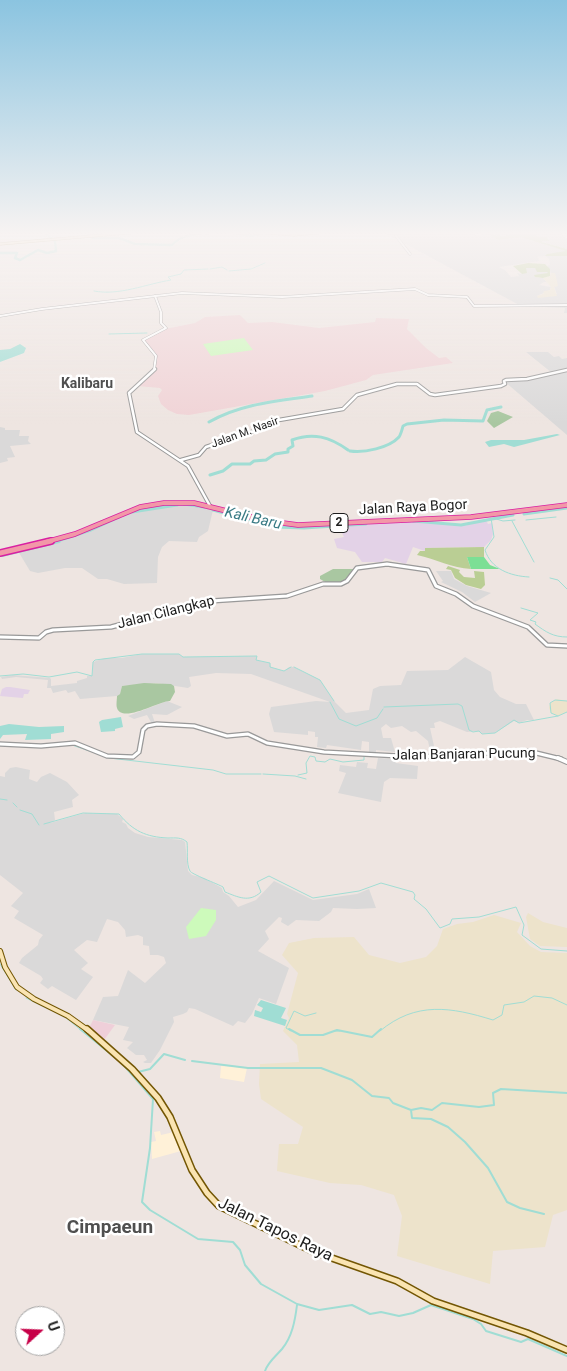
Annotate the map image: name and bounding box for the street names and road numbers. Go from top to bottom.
street label: Jalan M. Nasir [210,415,280,451]
street label: Jalan Raya Bogor [358,497,468,519]
road number: 2 [330,514,348,532]
street label: Jalan Cilangkap [116,593,216,633]
street label: Jalan Banjaran Pucung [392,745,536,765]
street label: Jalan Tapos Raya [215,1194,335,1266]

